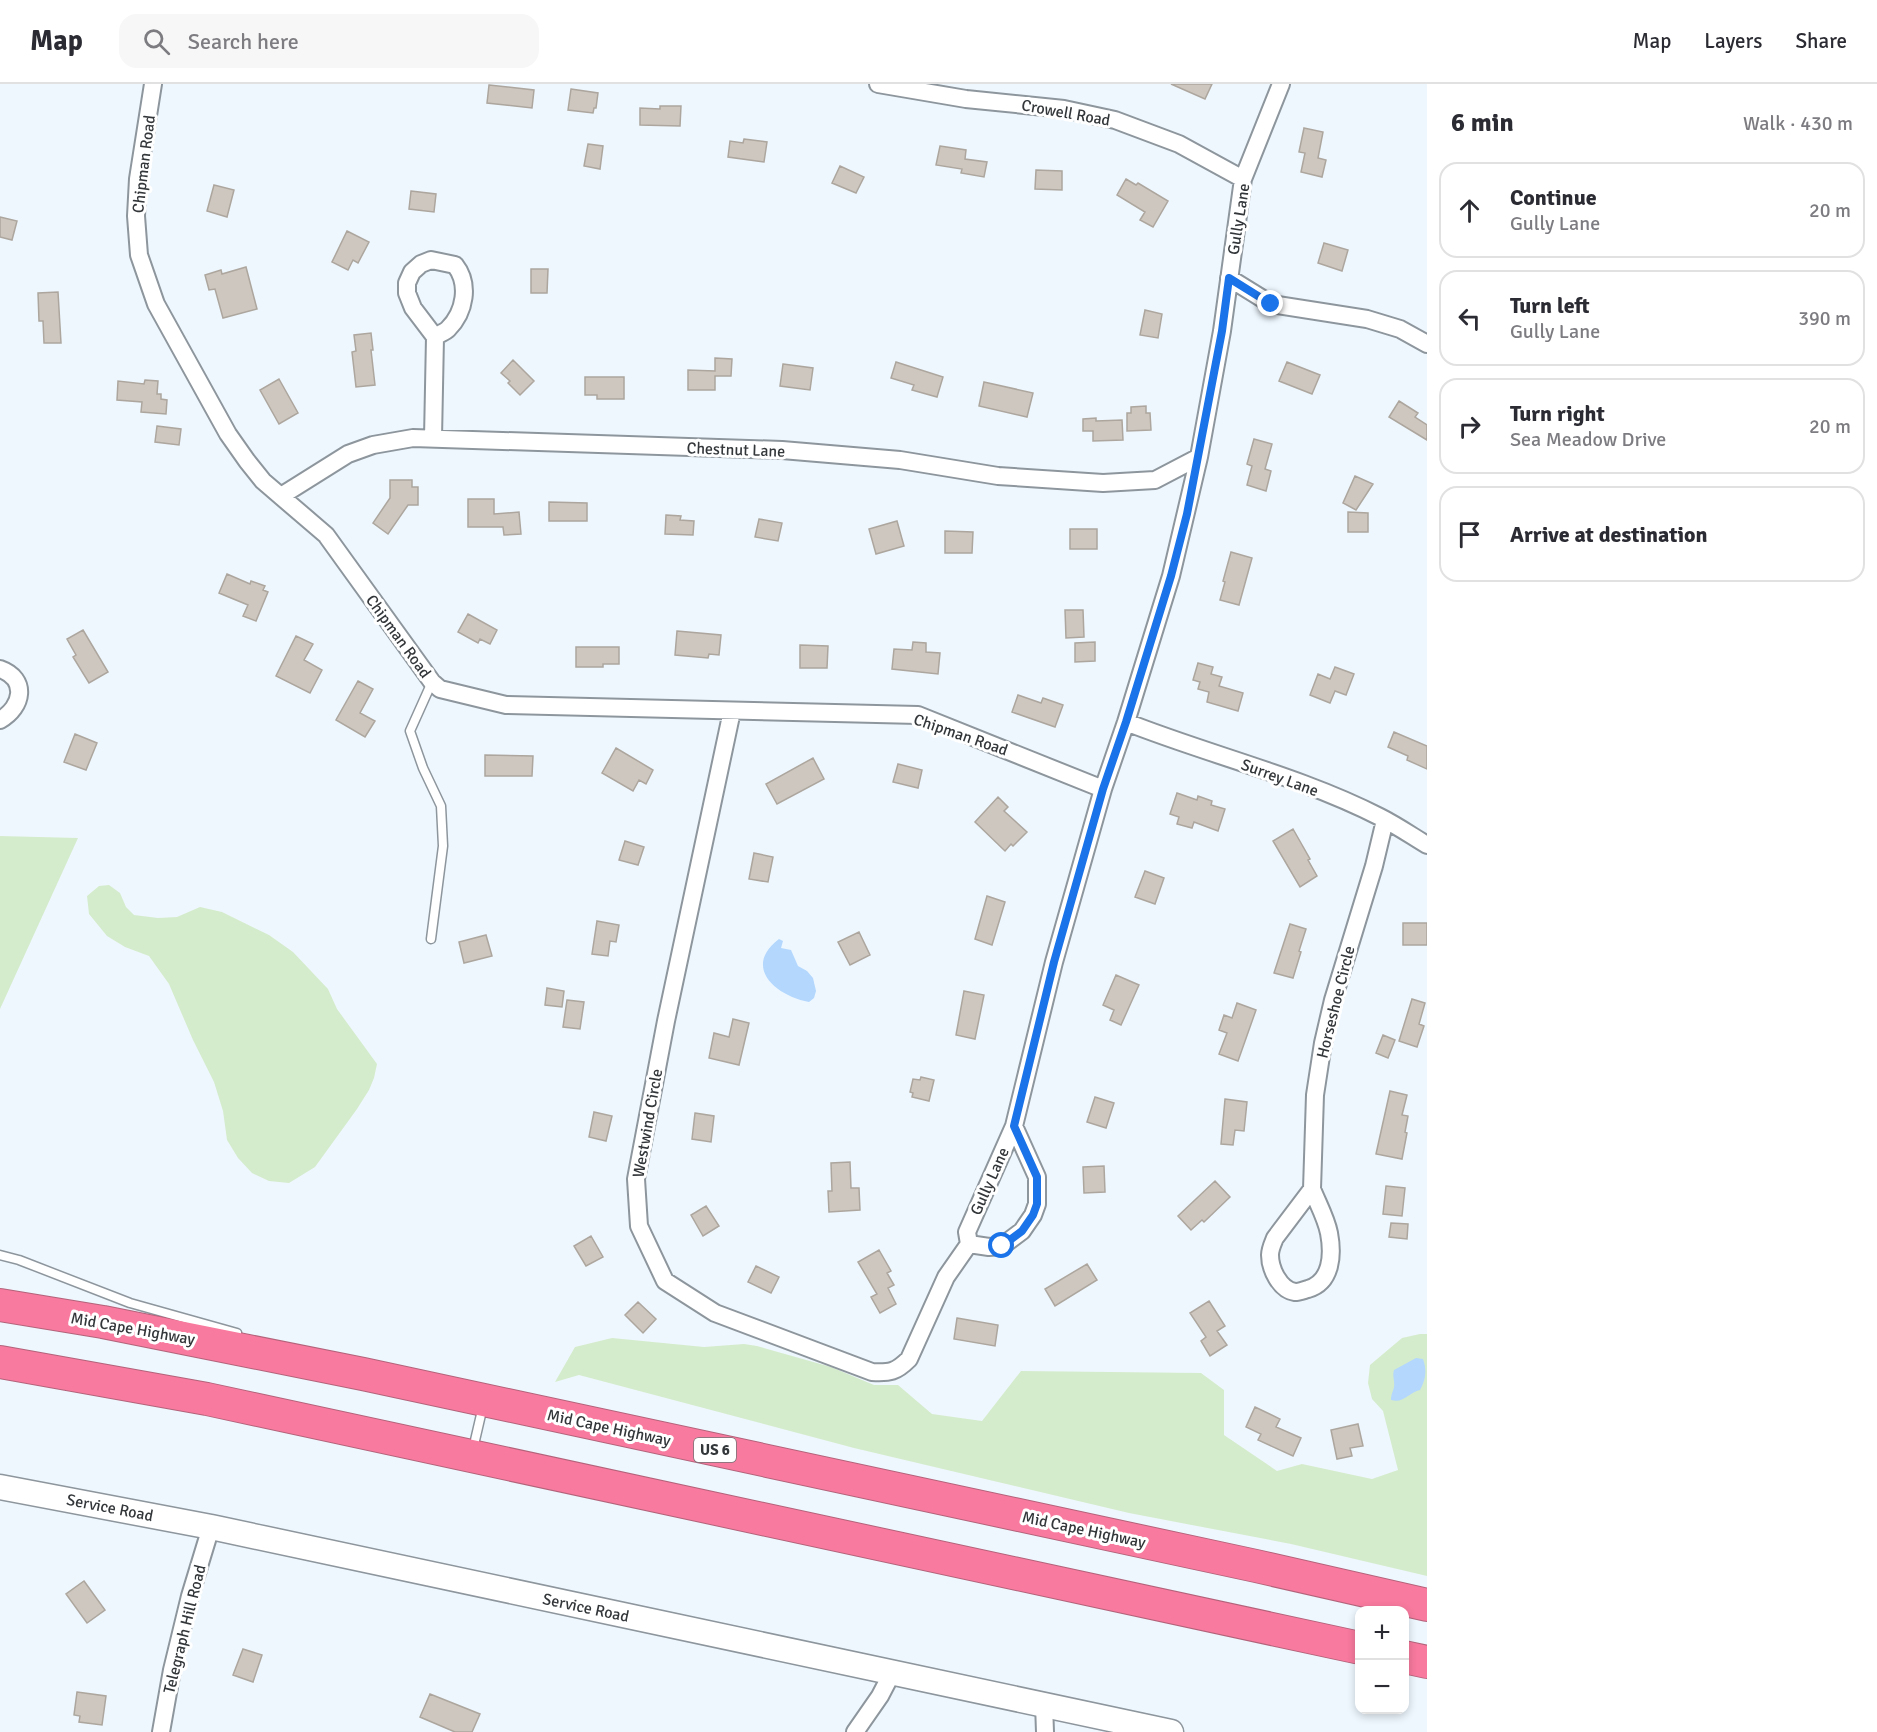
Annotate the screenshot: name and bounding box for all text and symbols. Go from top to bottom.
search box [119,14,539,68]
text: Map [30,24,83,58]
icon: search [140,25,173,58]
text: Search here [188,28,299,55]
text: Map [1633,28,1671,54]
text: Layers [1704,28,1762,54]
text: Share [1795,28,1847,54]
street label: Crowell Road [1020,95,1112,131]
text: 6 min [1451,107,1514,139]
text: Walk · 430 m [1743,111,1853,136]
street label: Chipman Road [128,114,160,214]
street label: Gully Lane [1223,182,1255,256]
text: Continue [1510,184,1597,211]
icon: ahead [1453,194,1486,227]
text: 20 m [1809,198,1851,223]
text: Gully Lane [1510,211,1600,236]
route end [1257,290,1283,316]
text: Turn left [1510,292,1590,319]
icon: left [1453,302,1486,335]
text: 390 m [1798,306,1851,331]
text: Gully Lane [1510,319,1600,344]
text: Turn right [1510,400,1605,427]
icon: right [1453,410,1486,443]
text: 20 m [1809,414,1851,439]
text: Sea Meadow Drive [1510,427,1666,452]
street label: Chestnut Lane [686,438,786,462]
icon: arrive [1453,518,1486,551]
text: Arrive at destination [1510,521,1707,548]
street label: Chipman Road [361,591,435,682]
street label: Chipman Road [911,709,1011,760]
street label: Surrey Lane [1238,755,1321,801]
street label: Horseshoe Circle [1312,944,1360,1061]
street label: Westwind Circle [629,1067,667,1179]
street label: Gully Lane [966,1144,1014,1218]
route start [988,1232,1014,1258]
street label: Mid Cape Highway [69,1308,197,1350]
street label: Mid Cape Highway [545,1405,673,1451]
road number: US 6 [694,1438,736,1462]
street label: Service Road [65,1490,155,1526]
street label: Mid Cape Highway [1020,1507,1148,1553]
street label: Telegraph Hill Road [159,1563,211,1696]
street label: Service Road [541,1589,631,1627]
map controls [1355,1606,1409,1714]
button: + [1355,1606,1409,1660]
button: − [1355,1660,1409,1714]

